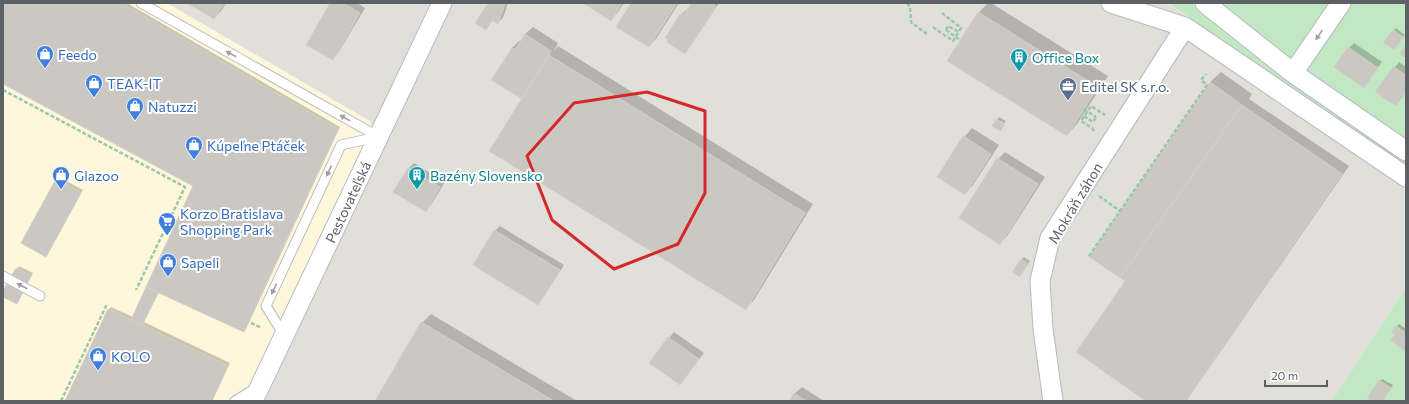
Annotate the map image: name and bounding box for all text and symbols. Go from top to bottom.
one-way arrow [1315,30,1323,41]
shop icon: Feedo [35,44,55,69]
place label: Feedo [58,46,97,63]
building icon: Office Box [1009,47,1029,72]
place label: Office Box [1032,49,1100,66]
one-way arrow [225,51,237,57]
shop icon: TEAK-IT [84,73,104,98]
place label: TEAK-IT [107,75,161,92]
office icon: Editel SK s.r.o. [1058,76,1078,101]
place label: Editel SK s.r.o. [1081,78,1169,95]
shop icon: Natuzzi [125,96,145,121]
place label: Natuzzi [148,98,197,115]
one-way arrow [339,115,350,121]
shop icon: Kúpeľne Ptáček [184,135,204,160]
place label: Kúpeľne Ptáček [207,137,306,154]
street label: Pestovateľská [322,158,374,246]
street label: Mokráň záhon [1044,159,1106,247]
shop icon: Glazoo [51,165,71,190]
one-way arrow [326,165,332,176]
building icon: Bazény Slovensko [407,165,427,190]
place label: Glazoo [74,167,119,184]
place label: Bazény Slovensko [430,167,543,184]
place label: Korzo Bratislava Shopping Park [180,205,283,238]
supermarket icon: Korzo Bratislava Shopping Park [157,211,177,236]
shop icon: Sapeli [158,252,178,277]
place label: Sapeli [181,254,219,271]
one-way arrow [16,283,27,289]
one-way arrow [271,283,277,294]
shop icon: KOLO [88,346,108,371]
place label: KOLO [111,348,151,365]
scale bar [1265,362,1327,388]
text: 20 m [1271,368,1298,382]

